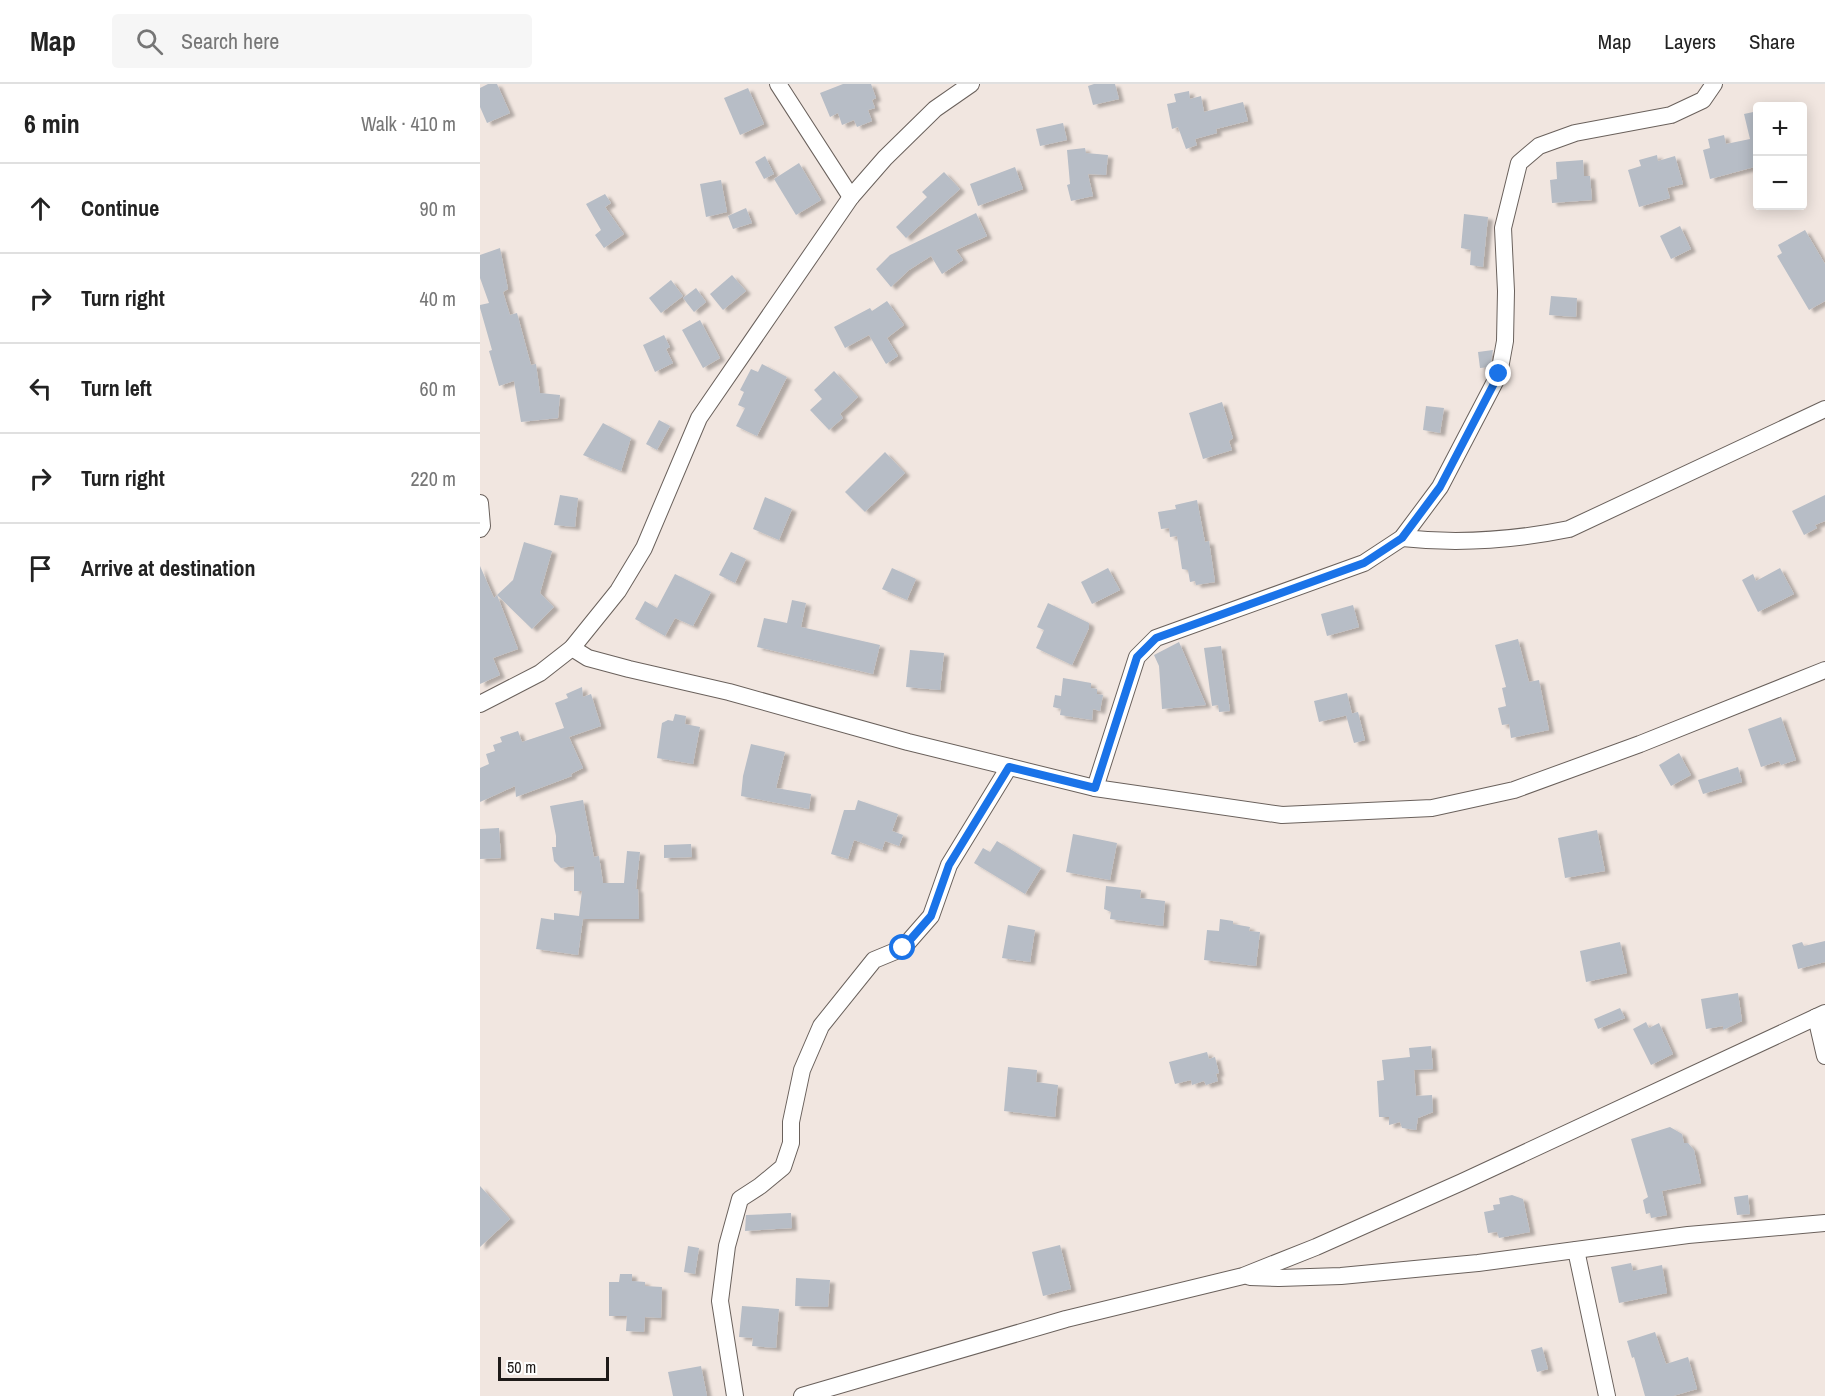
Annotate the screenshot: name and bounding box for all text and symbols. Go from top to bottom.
search box [112,14,532,68]
text: Map [30,22,76,60]
icon: search [133,25,166,58]
text: Search here [181,26,279,56]
text: Map [1598,27,1631,56]
text: Layers [1664,27,1716,56]
text: Share [1749,27,1795,56]
map controls [1753,102,1807,210]
button: + [1753,102,1807,156]
text: 6 min [24,106,80,141]
text: Walk · 410 m [361,110,456,137]
button: − [1753,156,1807,210]
icon: ahead [24,192,57,225]
text: Continue [81,193,159,223]
text: 90 m [420,195,456,222]
icon: right [24,282,57,315]
text: Turn right [81,283,165,313]
text: 40 m [420,285,456,312]
route end [1485,360,1511,386]
icon: left [24,372,57,405]
text: Turn left [81,373,152,403]
text: 60 m [420,375,456,402]
icon: right [24,462,57,495]
text: Turn right [81,463,165,493]
text: 220 m [410,465,456,492]
icon: arrive [24,552,57,585]
text: Arrive at destination [81,553,255,583]
route start [889,934,915,960]
scale bar [498,1354,609,1382]
text: 50 m [507,1356,536,1378]

